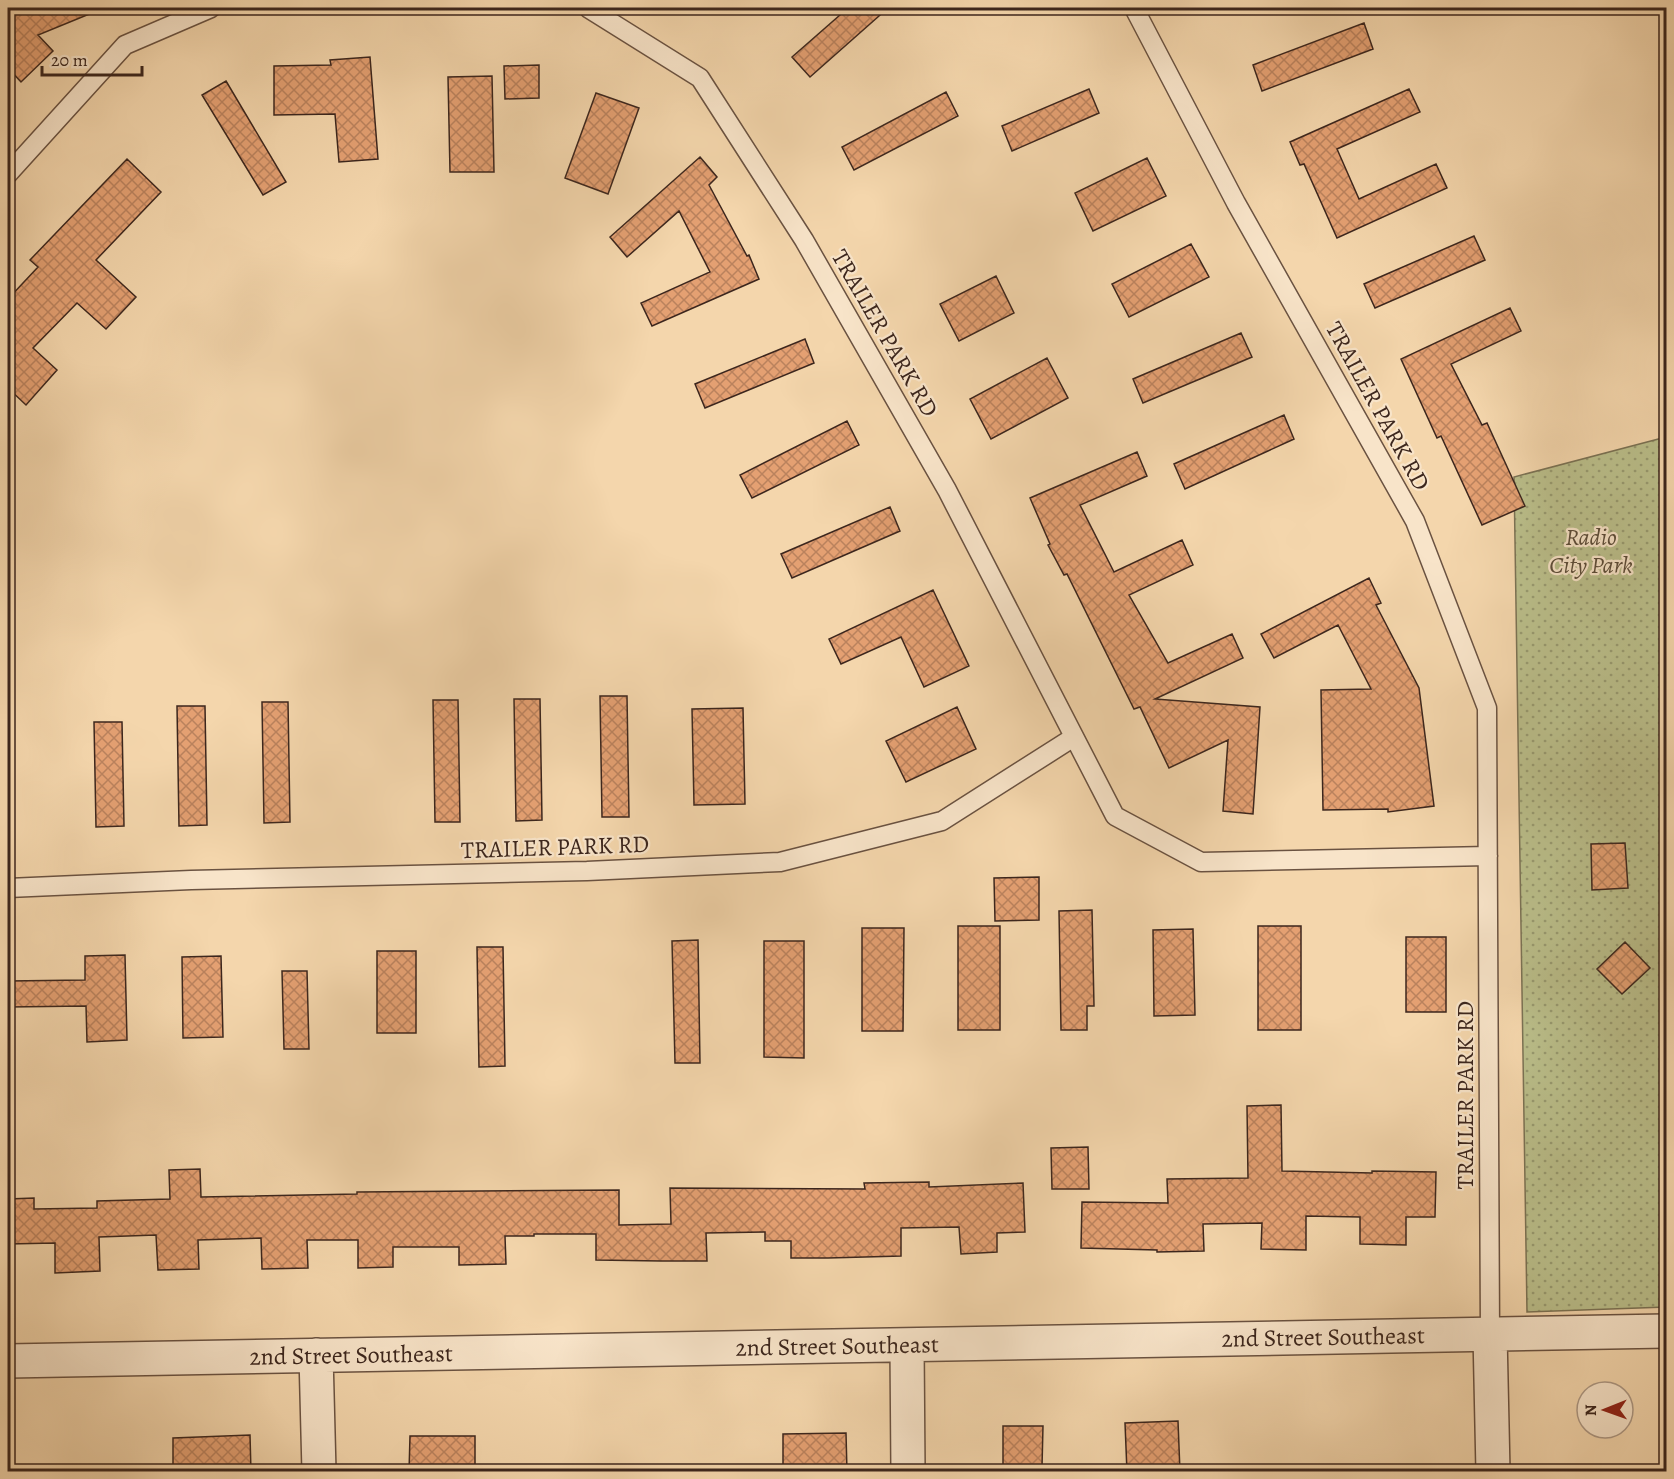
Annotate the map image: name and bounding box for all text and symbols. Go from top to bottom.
scale bar [42,39,142,77]
text: 20 m [51,48,88,72]
street label: TRAILER PARK RD [824,243,946,423]
street label: TRAILER PARK RD [1318,316,1438,496]
park label: Radio City Park [1549,521,1633,581]
street label: TRAILER PARK RD [460,828,650,866]
street label: TRAILER PARK RD [1449,1001,1481,1189]
street label: 2nd Street Southeast [1221,1319,1425,1355]
street label: 2nd Street Southeast [735,1328,939,1364]
street label: 2nd Street Southeast [249,1337,453,1373]
north arrow [1575,1380,1635,1440]
text: N [1580,1404,1602,1416]

